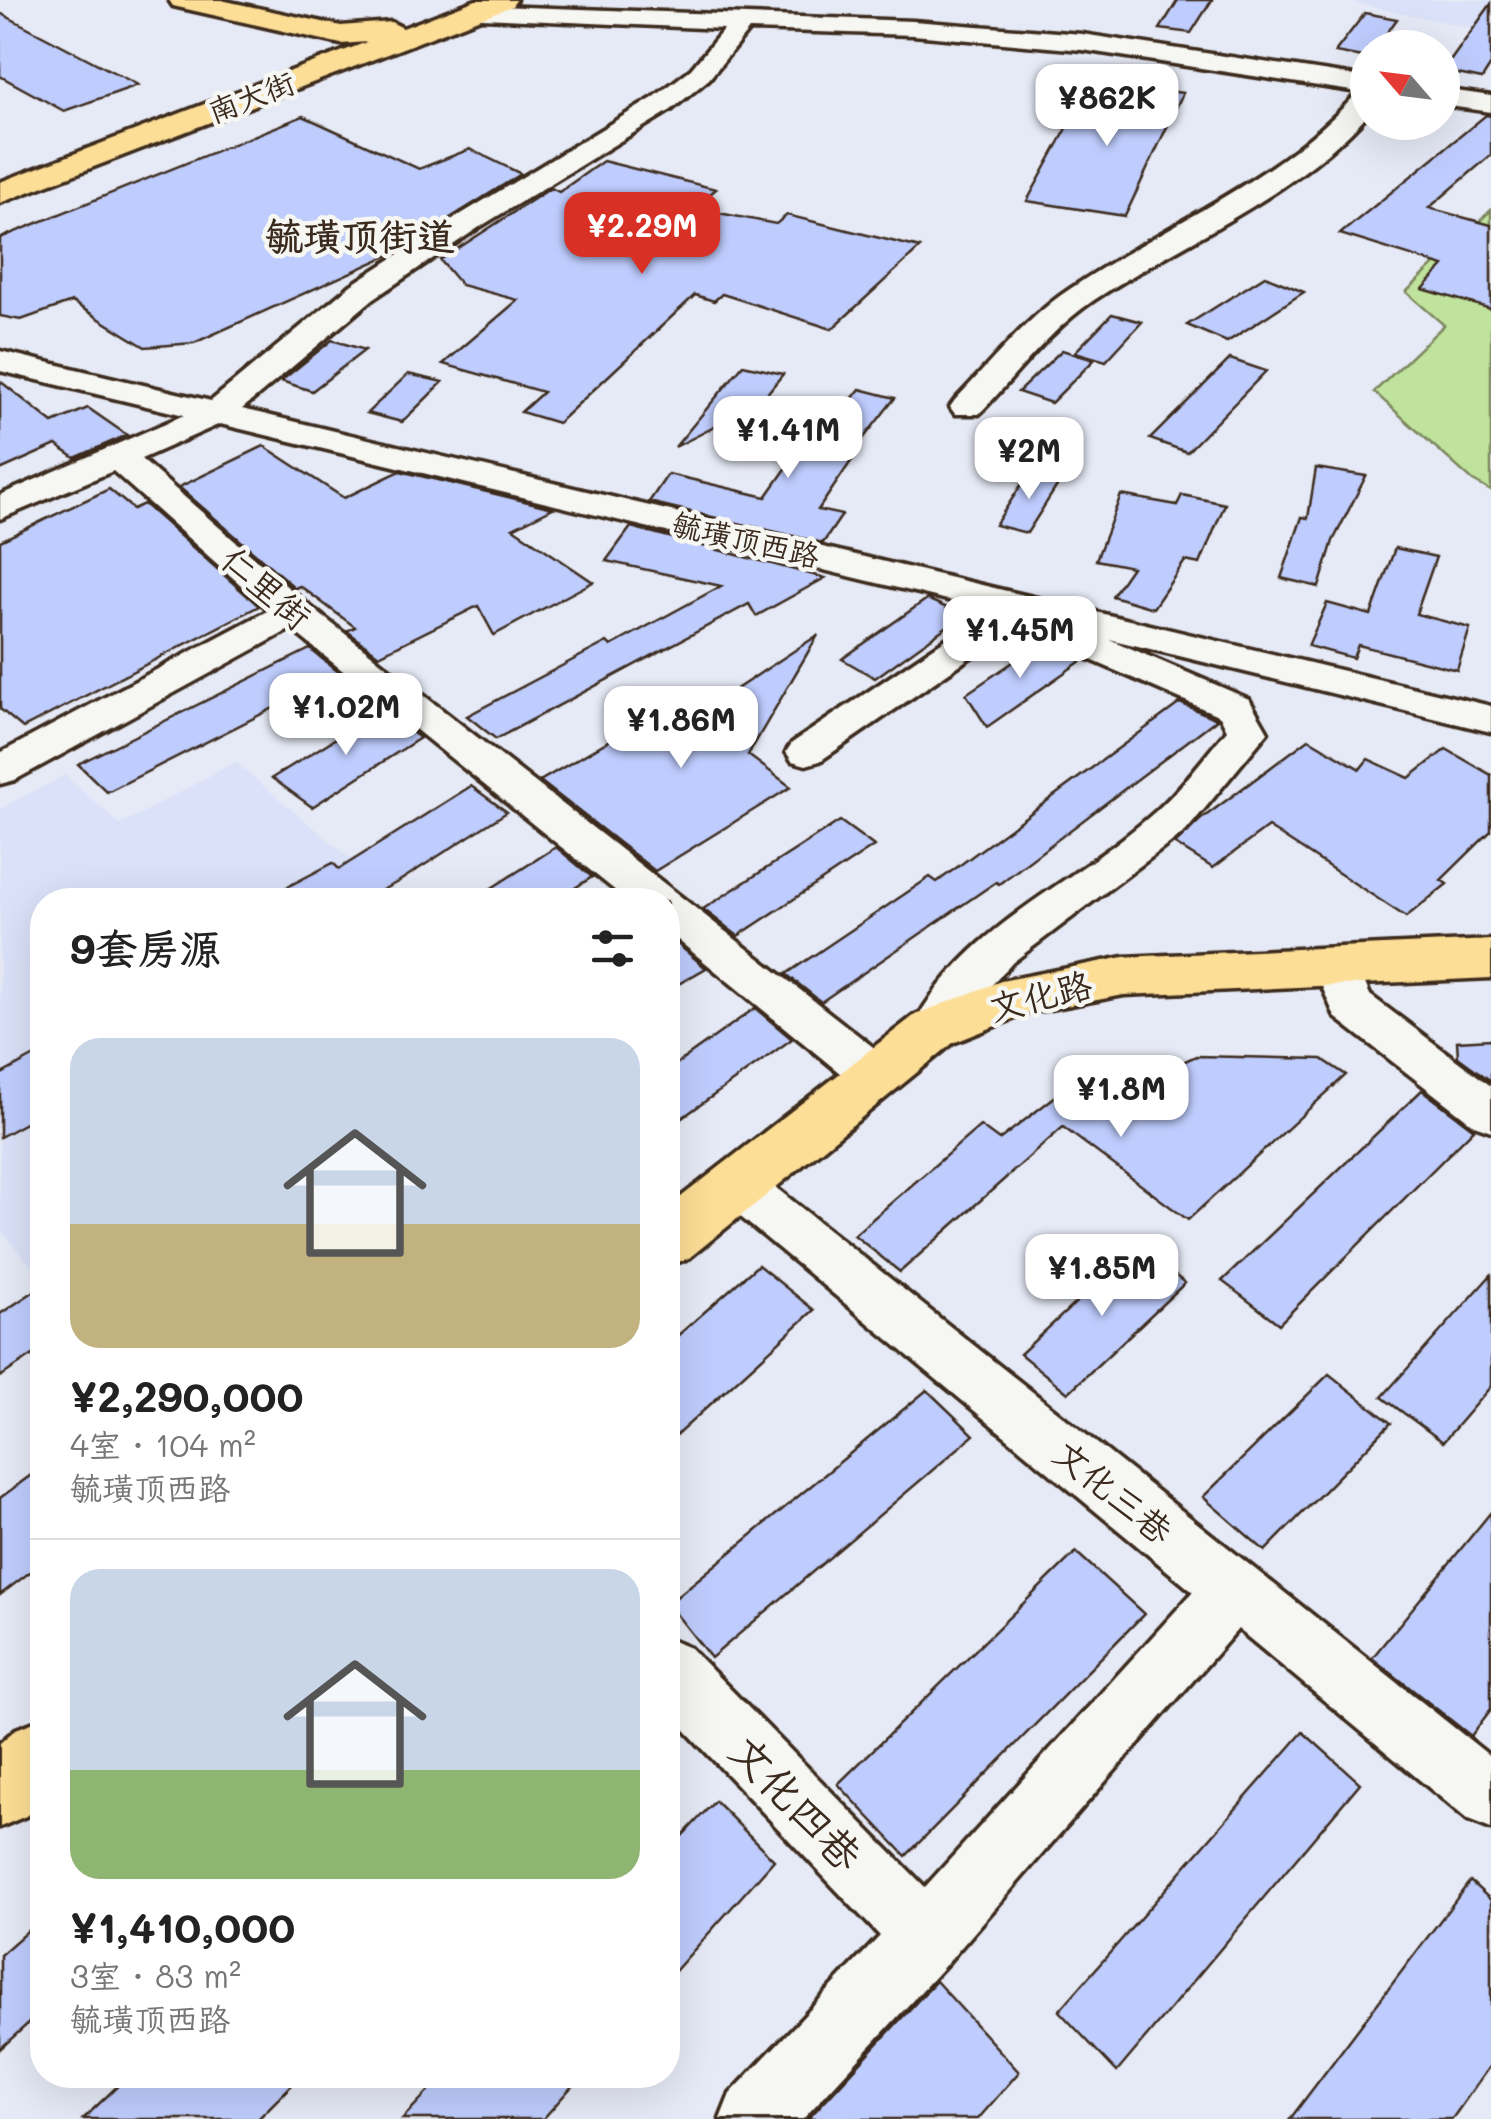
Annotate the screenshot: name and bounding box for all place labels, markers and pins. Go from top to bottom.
pin: ¥862K [1037,64,1177,149]
pin: ¥2.29M [561,192,723,277]
pin: ¥1.41M [707,396,869,481]
pin: ¥2M [981,417,1077,502]
pin: ¥1.45M [939,596,1101,681]
pin: ¥1.02M [265,673,427,758]
pin: ¥1.86M [600,686,762,771]
pin: ¥1.8M [1051,1055,1191,1140]
pin: ¥1.85M [1021,1234,1183,1319]

